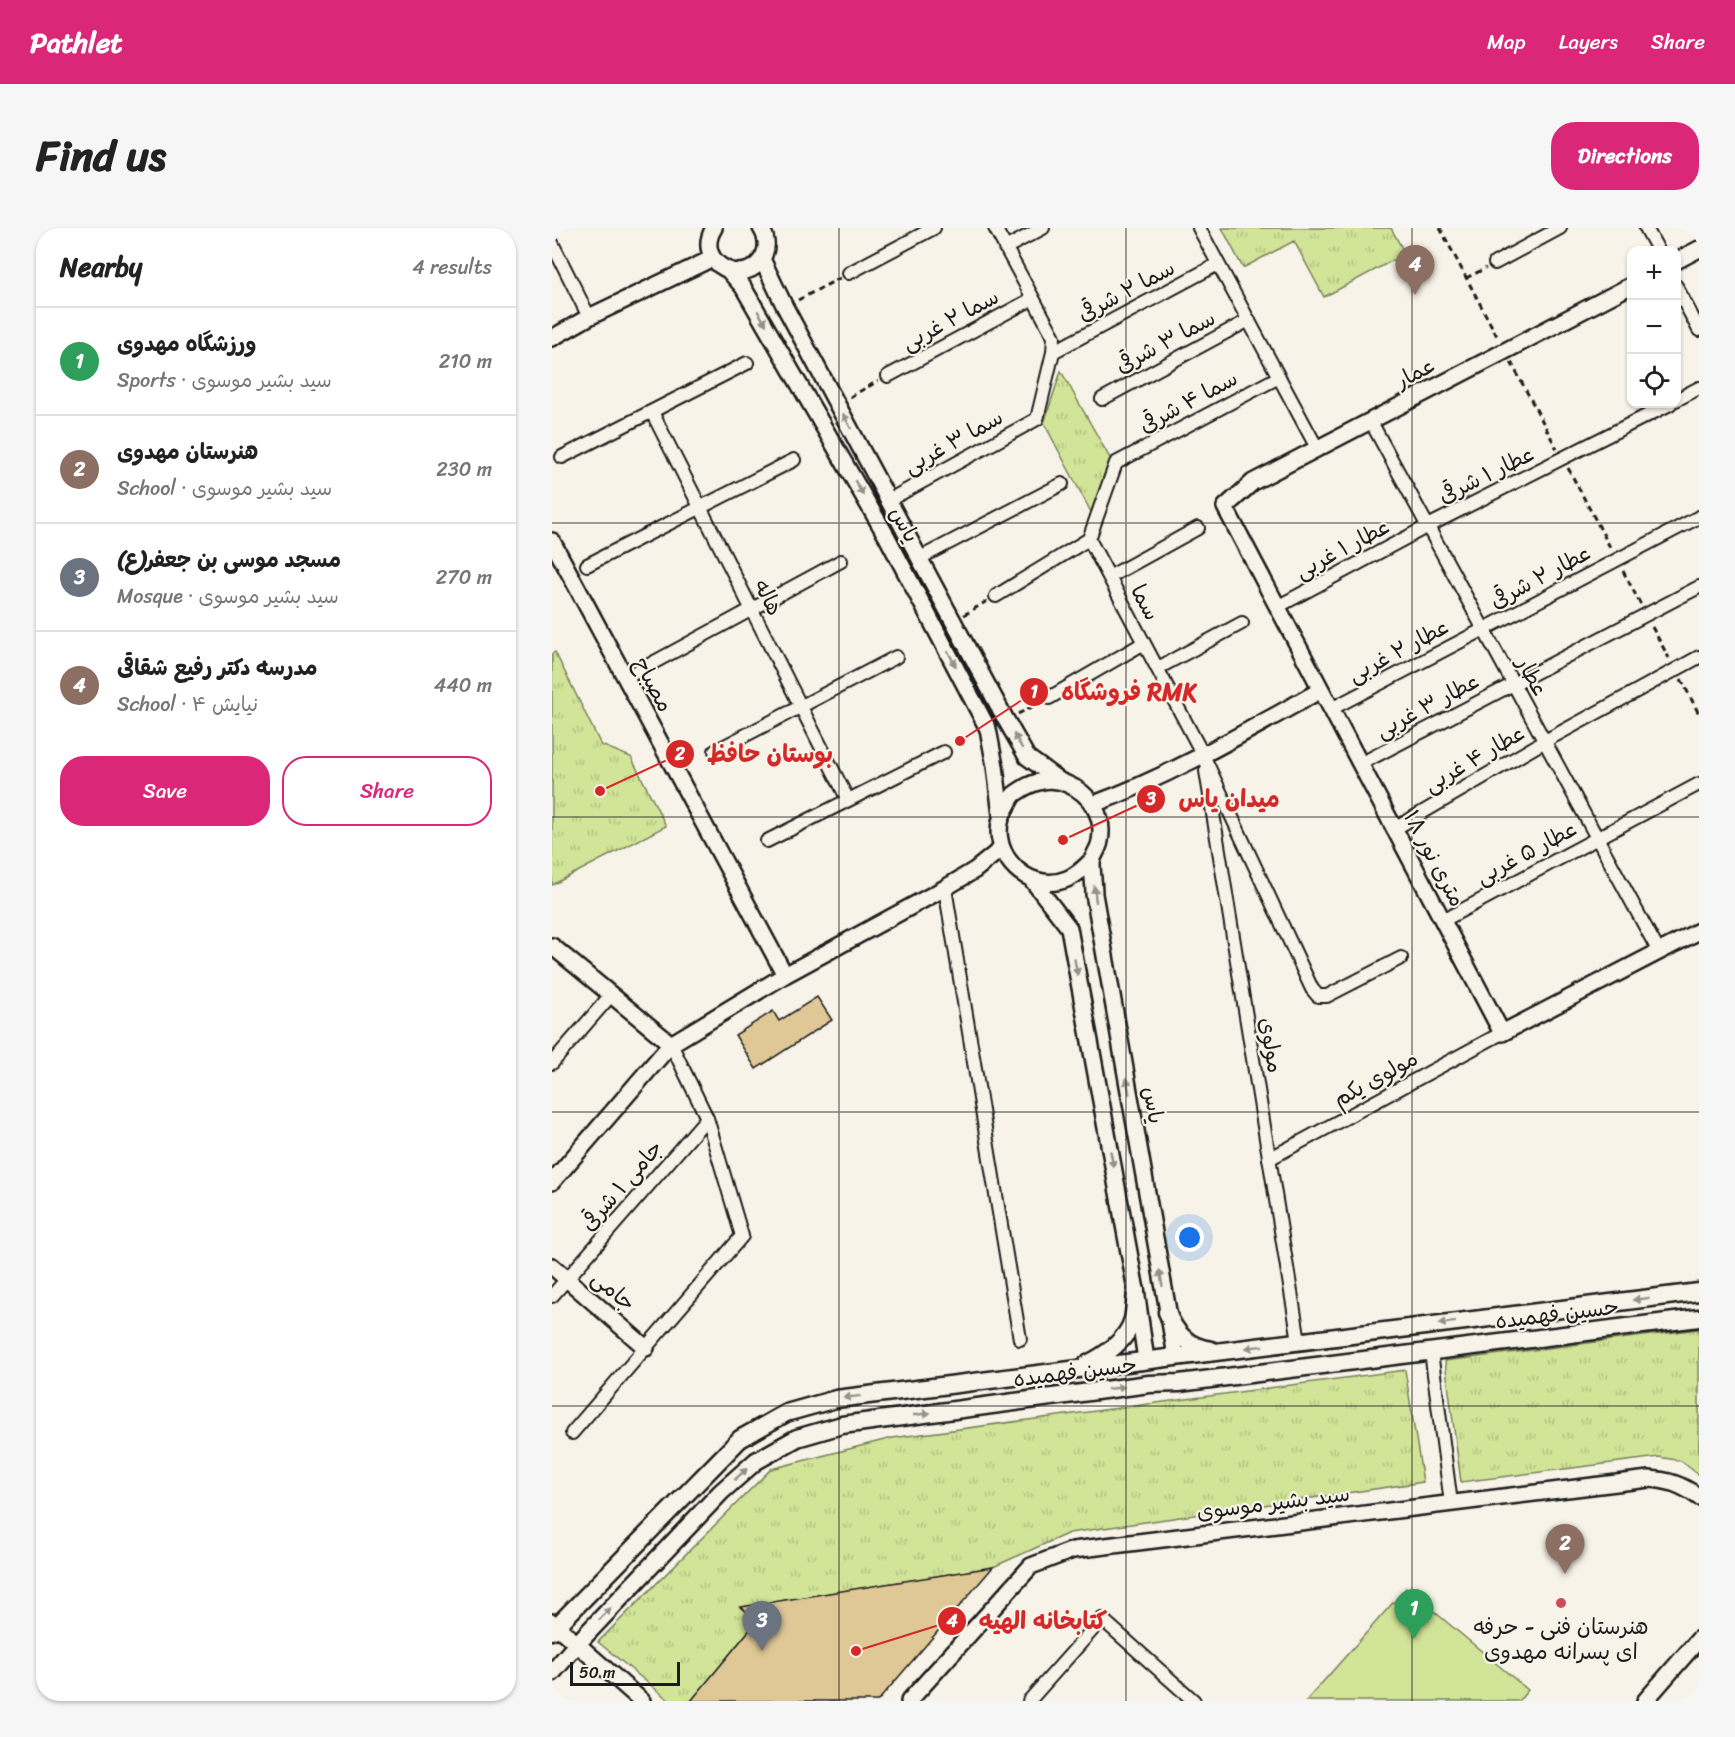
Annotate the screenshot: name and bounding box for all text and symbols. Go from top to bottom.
text: Pathlet [30,18,123,67]
text: Map [1487,23,1526,61]
text: Layers [1559,23,1618,61]
text: Share [1651,23,1705,61]
text: Find us [36,119,166,193]
button: Directions [1551,122,1699,190]
text: Nearby [60,244,142,290]
pin: 4 [1396,245,1434,295]
map controls [1627,246,1681,408]
button: + [1627,246,1681,300]
street label: سما ۲ شرقی [1070,248,1182,333]
text: 4 results [412,250,492,285]
street label: سما ۲ غربی [894,277,1006,362]
street label: سما ۳ شرقی [1108,299,1223,384]
button: − [1627,300,1681,354]
one-way arrow [757,310,767,327]
text: ورزشگاه مهدوی [117,324,257,363]
text: 1 [75,344,84,379]
text: 210 m [439,344,492,379]
street label: عمار [1387,345,1443,400]
button: locate [1627,354,1681,408]
street label: سما ۴ شرقی [1131,359,1245,444]
text: Sports · سید بشیر موسوی [117,363,332,398]
street label: سما ۳ غربی [896,398,1011,485]
one-way arrow [842,412,852,429]
text: هنرستان مهدوی [117,432,258,471]
street label: عطار ۱ شرقی [1431,434,1541,515]
text: 2 [74,452,85,487]
text: 230 m [436,452,492,487]
text: School · سید بشیر موسوی [117,471,332,506]
one-way arrow [854,480,864,497]
street label: یاس [879,499,931,550]
street label: عطار ۱ غربی [1287,507,1397,590]
street label: عطار ۲ شرقی [1482,533,1598,620]
text: مسجد موسی بن جعفر(ع) [117,540,341,579]
text: 3 [74,560,85,595]
text: 270 m [436,560,492,595]
street label: هاله [743,572,794,623]
street label: سما [1120,577,1171,628]
text: Mosque · سید بشیر موسوی [117,579,339,614]
street label: عطار ۲ غربی [1340,607,1456,694]
street label: عطار [1505,647,1559,703]
text: مدرسه دکتر رفیع شقاقی [117,648,318,687]
street label: مصباح [623,649,685,719]
one-way arrow [947,651,956,668]
street label: عطار ۳ غربی [1368,662,1486,749]
text: 4 [73,668,86,703]
text: 440 m [434,668,492,703]
callout: فروشگاه RMK [1019,671,1209,713]
text: فروشگاه RMK [1061,671,1197,713]
text: 1 [1030,676,1038,708]
text: School · نیایش ۴ [117,687,258,722]
street label: عطار ۴ غربی [1416,714,1532,803]
one-way arrow [1013,732,1023,749]
callout: بوستان حافظ [665,733,845,775]
text: بوستان حافظ [707,733,833,775]
text: 2 [674,738,686,770]
button: Save [60,756,270,826]
button: Share [282,756,492,826]
callout: میدان یاس [1136,778,1292,820]
text: میدان یاس [1178,778,1280,820]
text: 3 [1145,783,1156,815]
street label: ۱۸ متری نور [1393,802,1477,914]
street label: عطار ۵ غربی [1468,809,1584,896]
one-way arrow [1090,884,1100,903]
one-way arrow [1072,958,1081,977]
street label: مولوی [1248,1014,1295,1076]
street label: مولوی یکم [1325,1039,1425,1118]
one-way arrow [1123,1076,1132,1095]
street label: یاس [1131,1083,1176,1127]
street label: جامی ۱ شرقی [570,1130,673,1240]
one-way arrow [1108,1150,1117,1169]
your location [1175,1223,1204,1252]
street label: جامی [582,1260,645,1321]
one-way arrow [1157,1268,1166,1287]
street label: حسین فهمیده [1493,1287,1621,1340]
one-way arrow [1631,1294,1650,1304]
one-way arrow [1438,1318,1457,1328]
one-way arrow [1244,1342,1263,1352]
street label: حسین فهمیده [1011,1345,1139,1398]
one-way arrow [1106,1384,1125,1393]
one-way arrow [842,1392,861,1401]
one-way arrow [913,1409,932,1419]
one-way arrow [733,1468,748,1481]
street label: سید بشیر موسوی [1194,1474,1352,1531]
pin: 2 [1546,1524,1584,1574]
pin: 1 [1394,1590,1434,1639]
marker: هنرستان فنی - حرفه ای پسرانه مهدوی [1554,1596,1568,1610]
callout: کتابخانه الهیه [937,1600,1120,1642]
text: کتابخانه الهیه [979,1600,1107,1642]
pin: 3 [742,1602,782,1651]
text: 4 [945,1605,958,1637]
one-way arrow [598,1607,612,1621]
place label: هنرستان فنی - حرفه ای پسرانه مهدوی [1473,1607,1649,1671]
text: 50 m [579,1658,615,1687]
scale bar [570,1659,680,1686]

